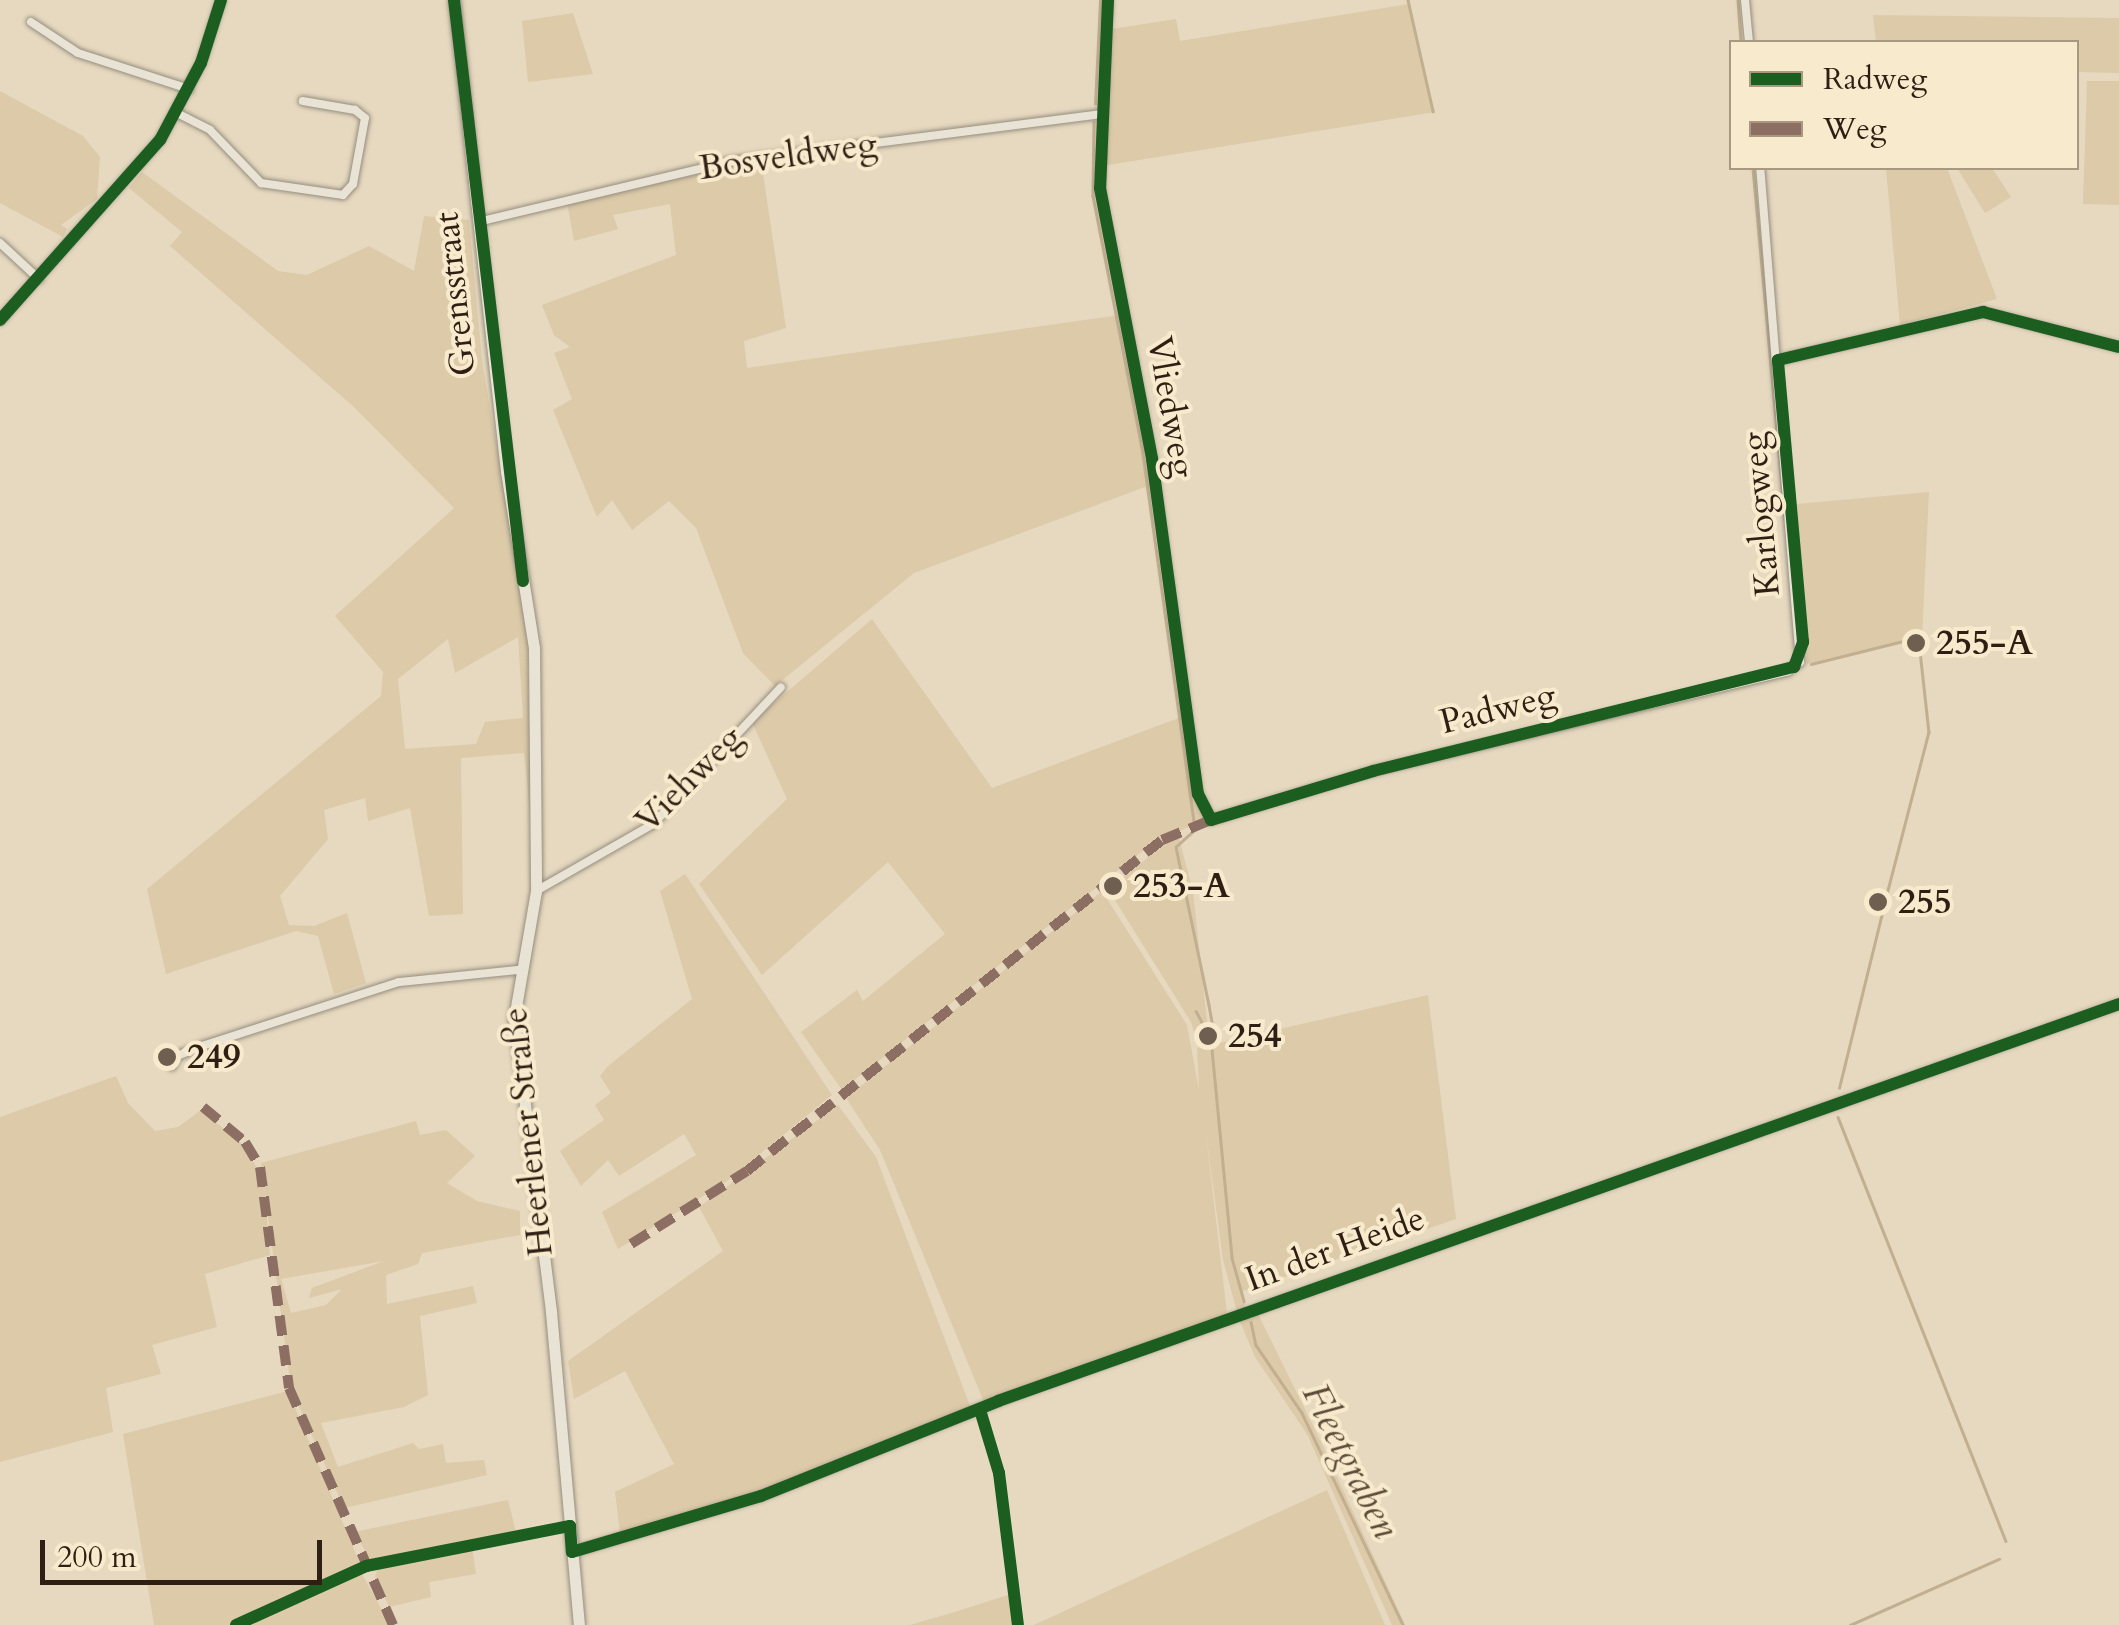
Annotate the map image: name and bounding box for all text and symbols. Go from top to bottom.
legend [1729,40,2079,170]
text: Radweg [1823,59,1927,100]
text: Weg [1823,109,1887,150]
street label: Bosveldweg [696,123,880,189]
street label: Grensstraat [426,210,484,378]
street label: Vliedweg [1138,333,1204,481]
street label: Karlogweg [1733,430,1789,598]
place label: 255-A [1936,622,2033,664]
marker: 255-A [1905,632,1927,654]
street label: Padweg [1436,674,1560,744]
street label: Viehweg [627,717,751,841]
place label: 253-A [1133,865,1230,907]
marker: 253-A [1102,875,1124,897]
place label: 255 [1898,881,1952,923]
marker: 255 [1867,891,1889,913]
street label: Heerlener Straße [494,1006,562,1258]
place label: 254 [1228,1015,1282,1057]
marker: 254 [1197,1025,1219,1047]
place label: 249 [187,1036,241,1078]
marker: 249 [156,1046,178,1068]
street label: In der Heide [1240,1197,1430,1301]
water label: Fleetgraben [1292,1376,1408,1546]
scale bar [45,1520,328,1582]
text: 200 m [57,1537,137,1578]

